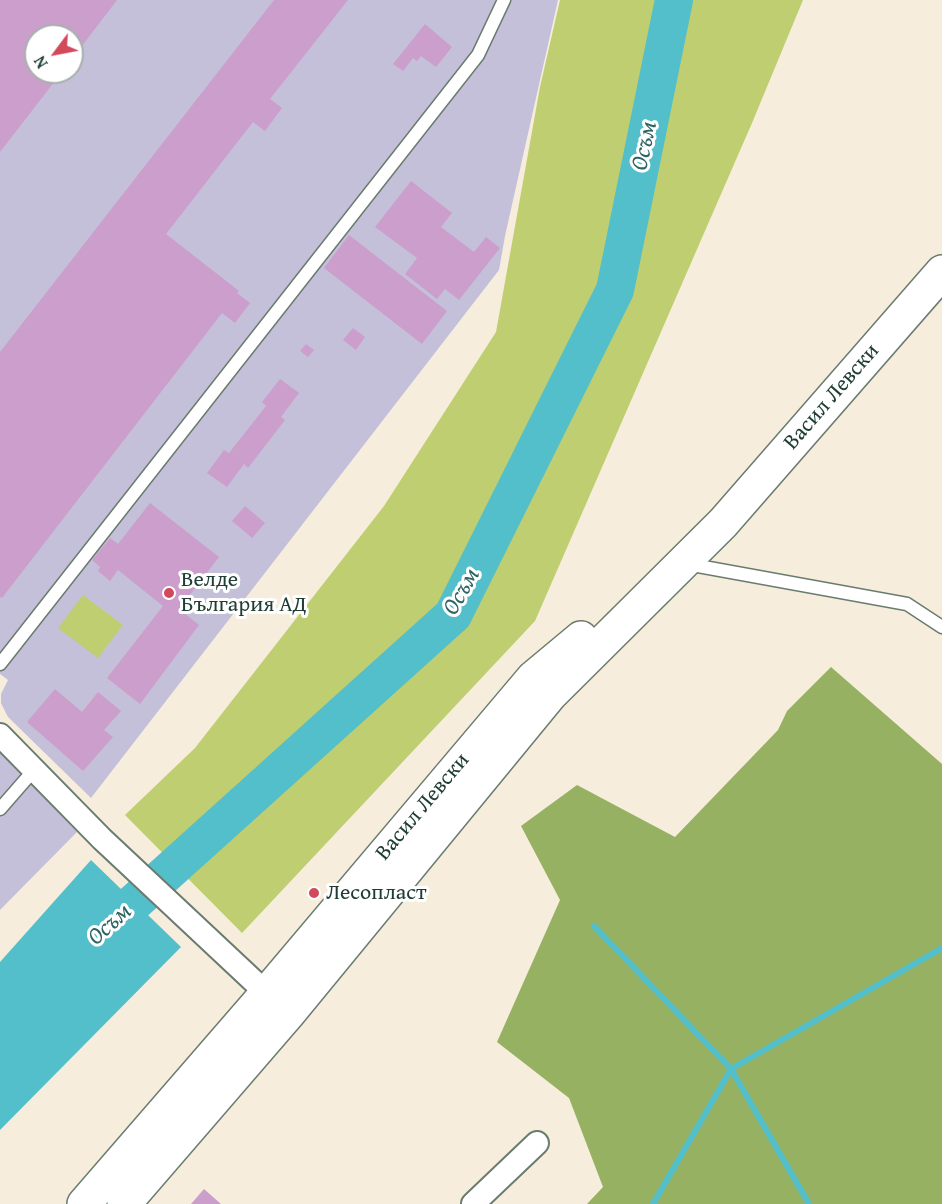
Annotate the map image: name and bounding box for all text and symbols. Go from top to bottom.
north arrow [24,24,84,84]
text: N [27,52,53,73]
water label: Осъм [626,119,664,173]
street label: Васил Левски [779,338,885,456]
water label: Осъм [437,563,487,621]
place label: Велде България АД [181,567,307,618]
marker: Велде България АД [162,586,176,600]
street label: Васил Левски [370,748,476,866]
place label: Лесопласт [326,880,427,906]
marker: Лесопласт [307,886,321,900]
water label: Осъм [82,898,138,952]

